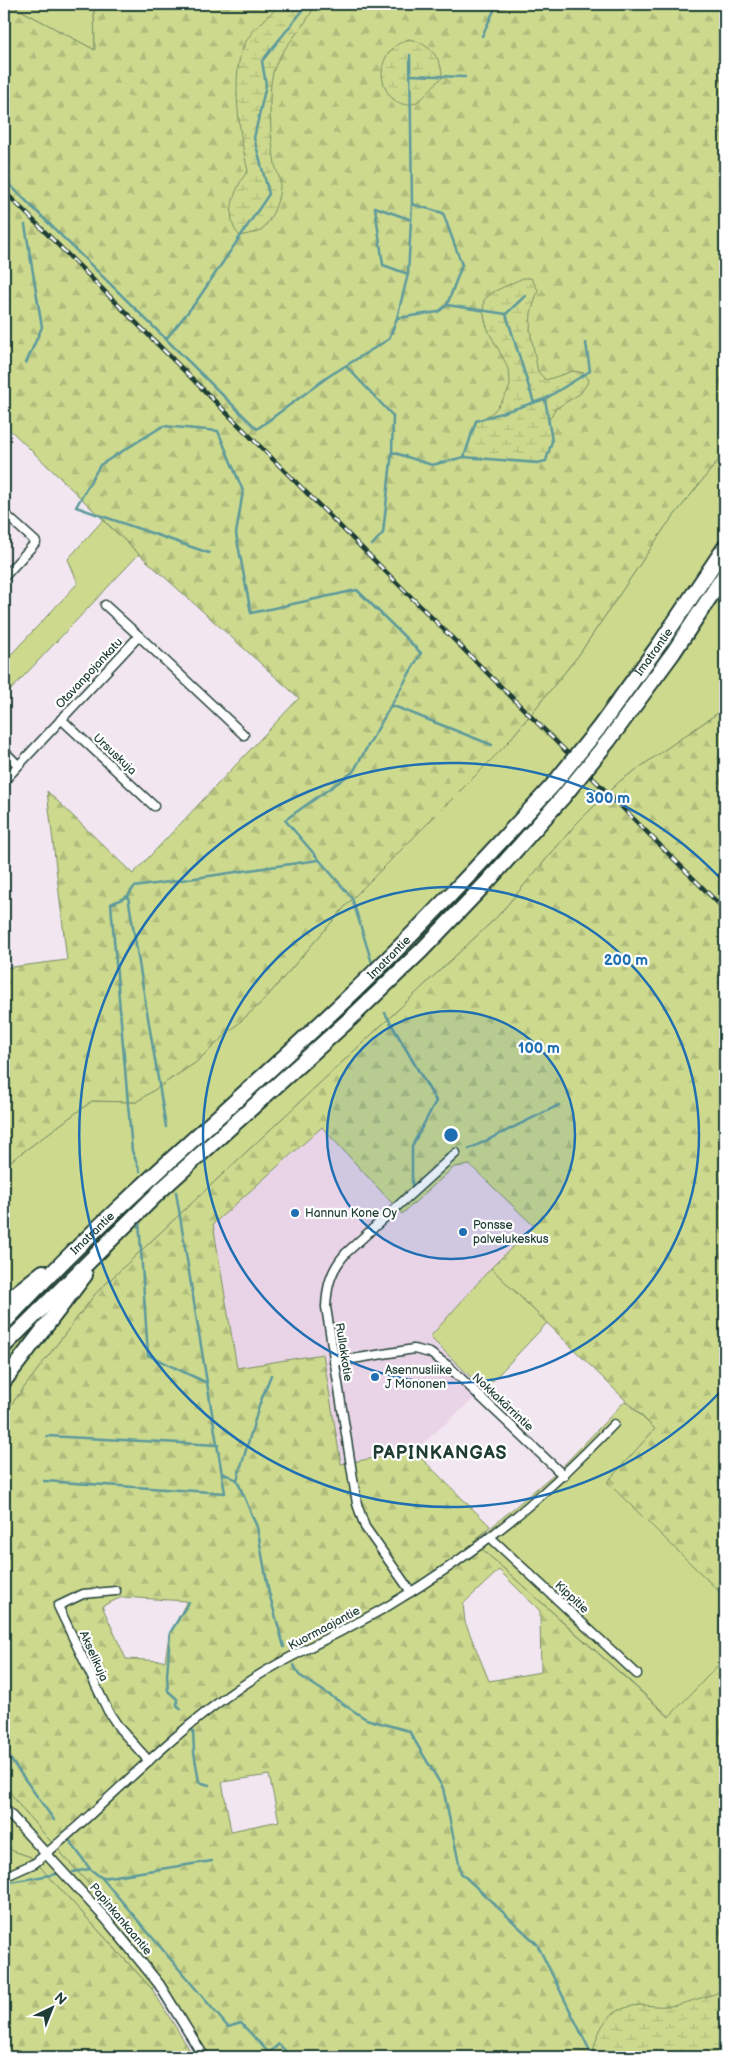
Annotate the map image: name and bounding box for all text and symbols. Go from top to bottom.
street label: Imatrantie [632,625,676,679]
street label: Otavanpojankatu [53,635,126,712]
street label: Ursuskuja [90,731,140,778]
text: 300 m [586,789,630,808]
street label: Imatrantie [364,933,414,983]
text: 200 m [604,951,648,970]
text: 100 m [518,1039,560,1058]
centre of rings [442,1126,460,1144]
place label: Hannun Kone Oy [305,1206,397,1221]
marker: Hannun Kone Oy [289,1207,301,1219]
street label: Imatrantie [68,1209,118,1258]
place label: Ponsse palvelukeskus [473,1218,549,1247]
marker: Ponsse palvelukeskus [457,1226,469,1238]
street label: Rullakkotie [331,1322,356,1382]
place label: Asennusliike J Mononen [385,1363,452,1392]
street label: Nokkakärrintie [469,1370,536,1435]
marker: Asennusliike J Mononen [369,1371,381,1383]
district label: PAPINKANGAS [373,1443,507,1464]
street label: Kippitie [552,1578,592,1617]
street label: Kuormaajantie [286,1603,363,1654]
street label: Akselikuja [76,1629,111,1684]
street label: Papinkankaantie [86,1880,155,1958]
north arrow [28,1984,78,2034]
text: N [51,1989,70,2009]

